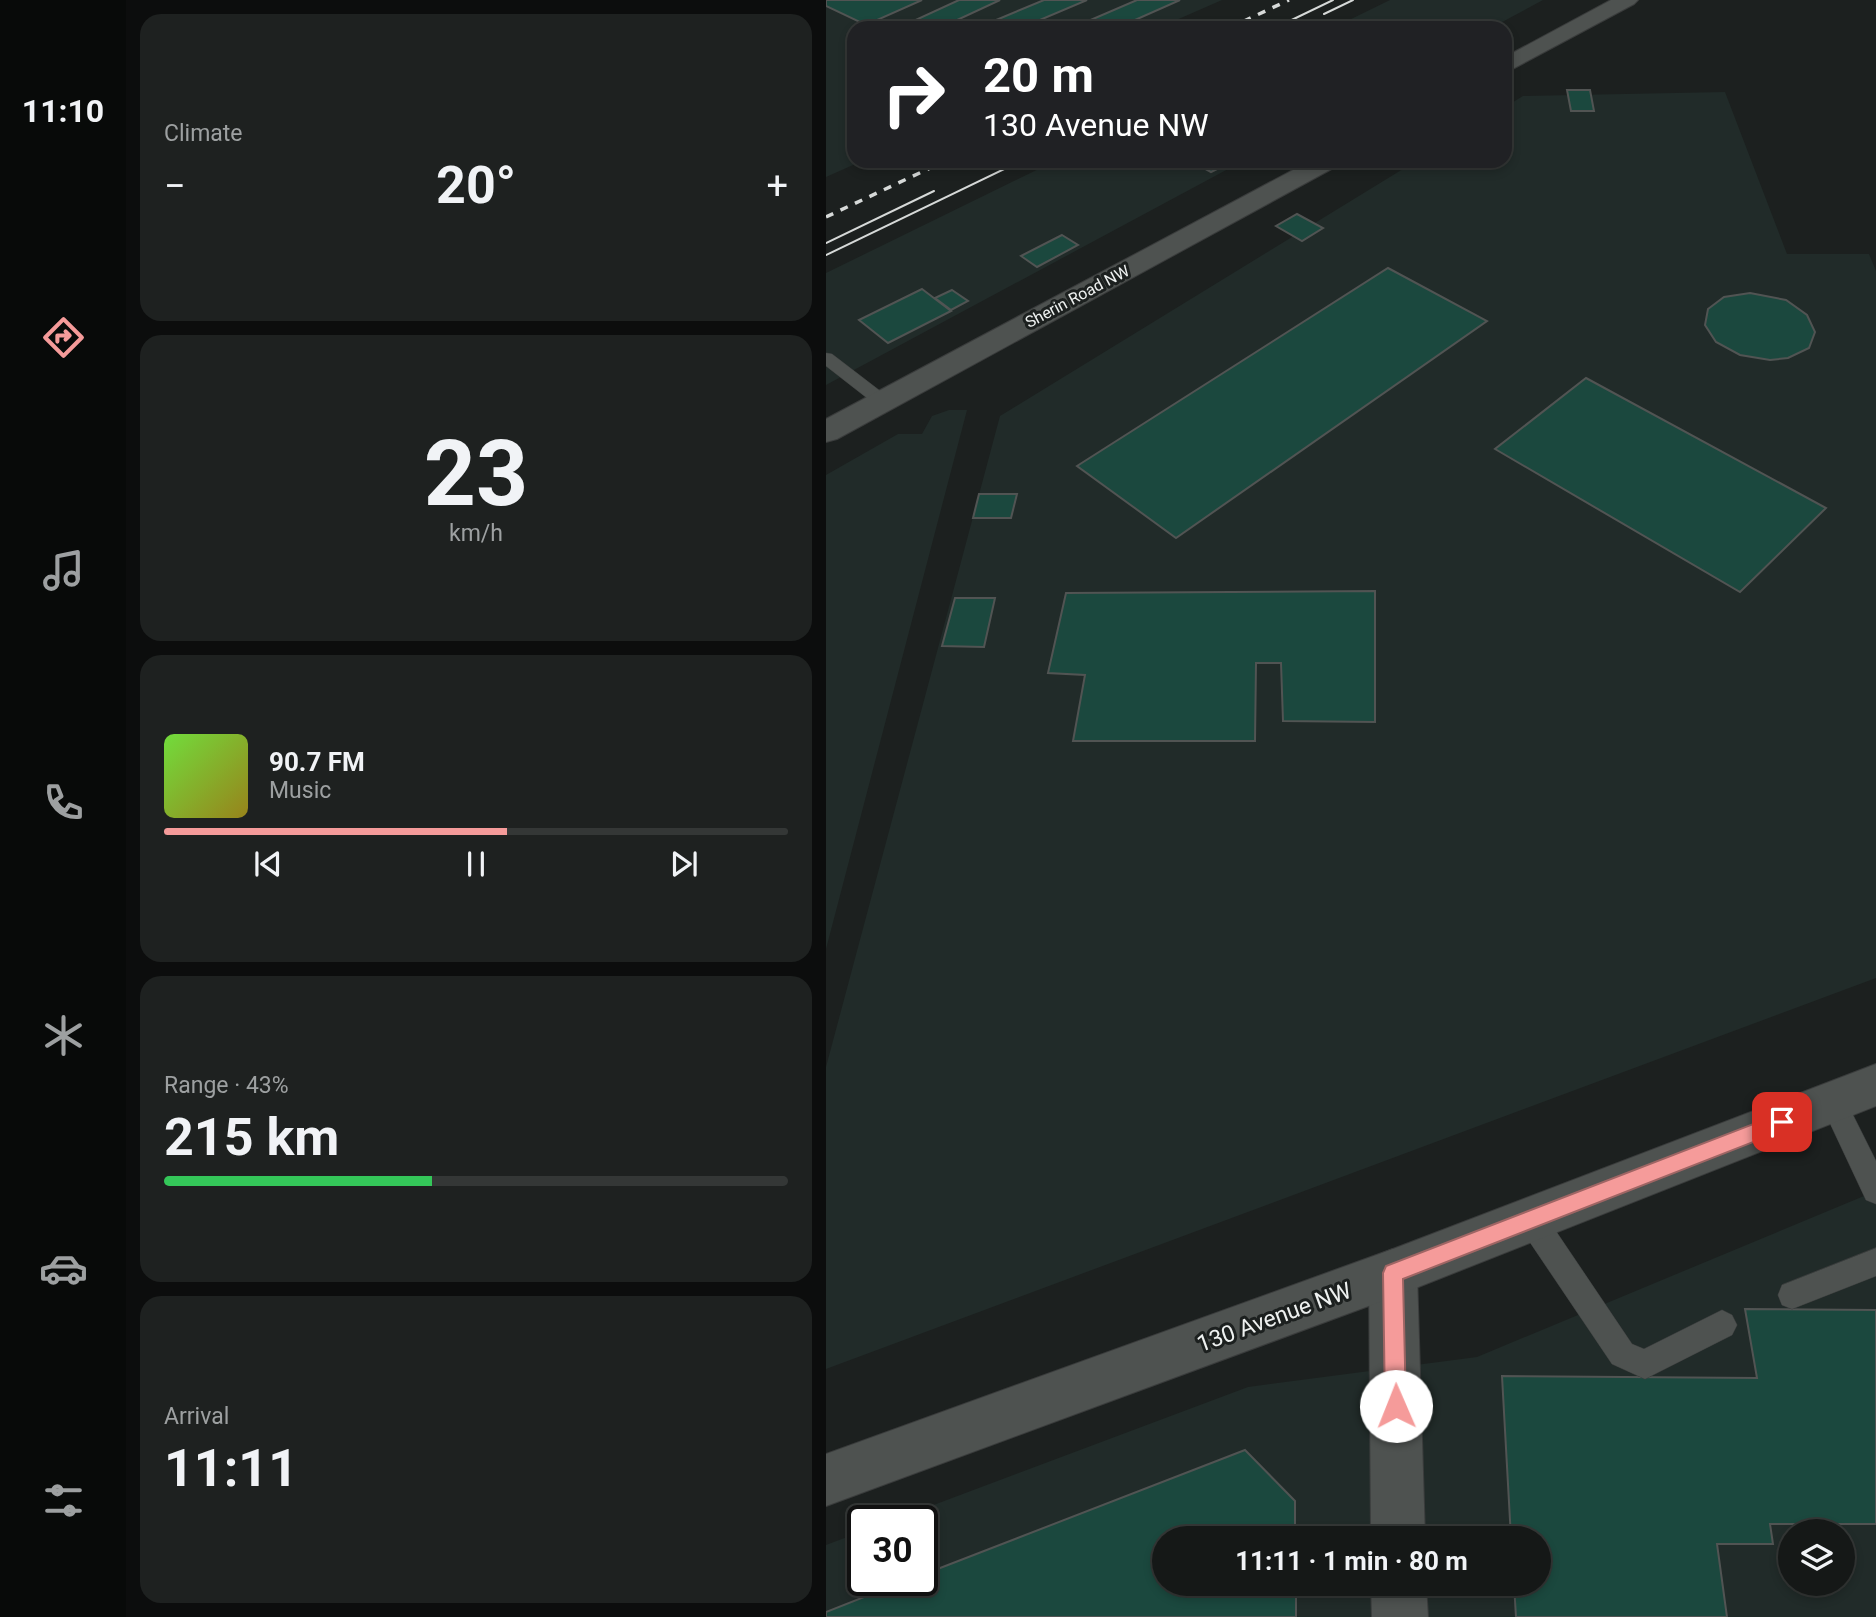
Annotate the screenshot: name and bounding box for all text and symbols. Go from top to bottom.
text: 20 m [983,47,1094,104]
icon: right [868,49,959,140]
text: 11:10 [22,92,104,130]
text: 130 Avenue NW [983,106,1209,144]
text: Climate [164,120,243,147]
text: 20° [436,155,516,216]
text: − [164,164,186,208]
text: + [766,164,788,208]
street label: Sherin Road NW [1022,261,1133,332]
icon: directions [39,313,88,362]
text: 23 [424,421,528,527]
text: km/h [449,520,503,547]
icon: music [39,546,88,595]
text: 90.7 FM [269,747,365,777]
text: Music [269,777,331,804]
icon: phone [39,778,88,827]
icon: previous [249,845,287,883]
icon: pause [457,845,495,883]
icon: next [665,845,703,883]
icon: climate [39,1011,88,1060]
text: Range · 43% [164,1072,289,1099]
pin [1752,1092,1812,1152]
icon: arrive [1763,1103,1801,1141]
text: 215 km [164,1107,339,1168]
icon: car [39,1244,88,1293]
street label: 130 Avenue NW [1193,1277,1355,1358]
position arrow [1359,1369,1433,1443]
text: Arrival [164,1403,229,1430]
text: 11:11 [164,1438,298,1499]
icon: filters [39,1476,88,1525]
speed limit sign: 30 [847,1505,938,1596]
map controls [1778,1519,1855,1596]
button: layers [1778,1519,1855,1596]
text: 11:11 · 1 min · 80 m [1235,1546,1468,1576]

